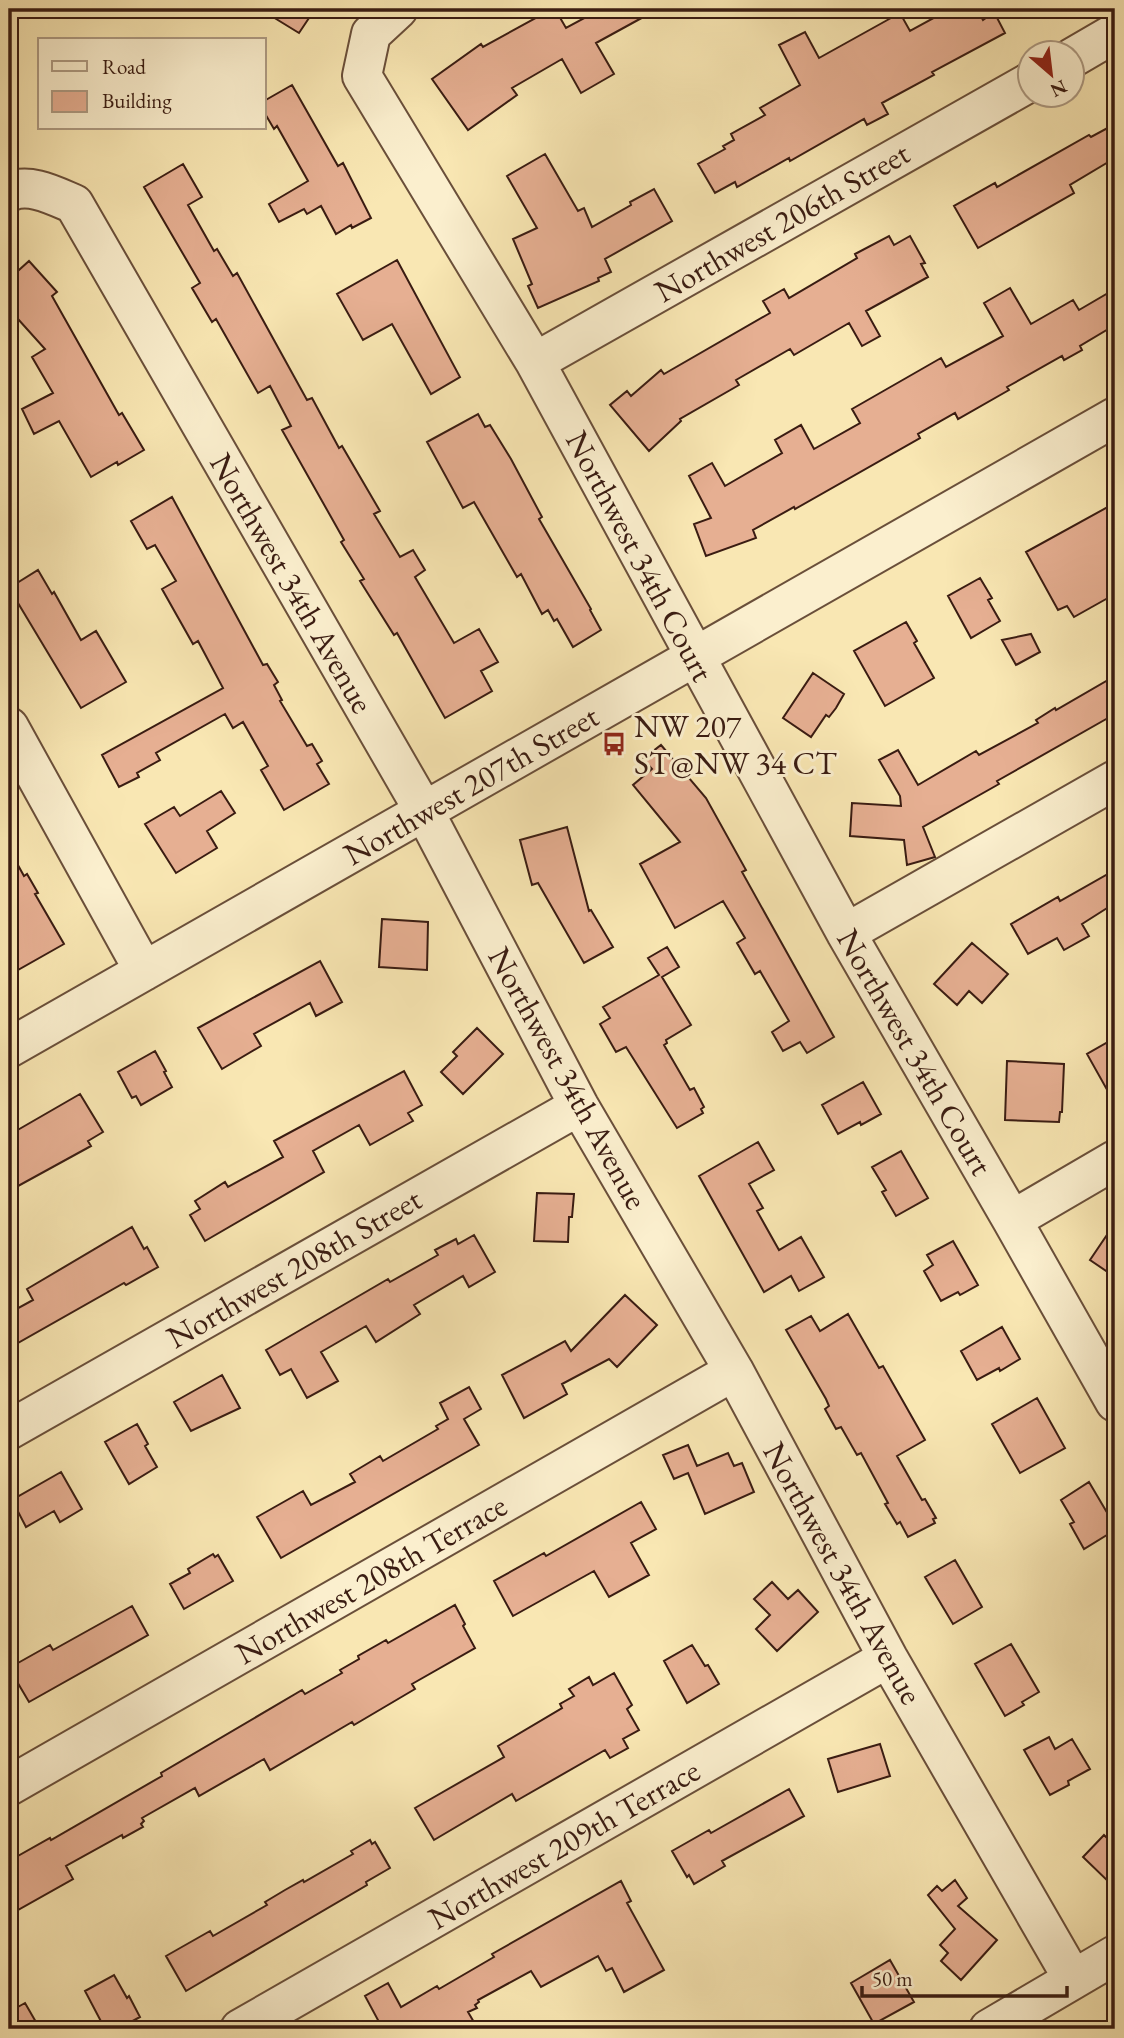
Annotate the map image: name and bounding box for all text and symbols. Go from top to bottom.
legend [38,38,266,130]
north arrow [1016,38,1086,108]
text: Road [102,53,146,80]
text: N [1046,74,1071,104]
text: Building [102,87,172,114]
street label: Northwest 206th Street [647,132,917,312]
street label: Northwest 34th Court [556,424,724,688]
street label: Northwest 34th Avenue [200,445,384,721]
street label: Northwest 207th Street [336,695,606,875]
place label: NW 207 ST@NW 34 CT [634,705,837,784]
bus stop icon: NW 207 ST@NW 34 CT [600,730,628,758]
street label: Northwest 34th Court [827,921,1003,1183]
street label: Northwest 34th Avenue [478,939,658,1217]
street label: Northwest 208th Street [159,1178,429,1358]
street label: Northwest 34th Avenue [753,1434,933,1712]
street label: Northwest 208th Terrace [228,1484,514,1674]
street label: Northwest 209th Terrace [421,1749,707,1939]
scale bar [862,1954,1066,1998]
text: 50 m [872,1965,913,1992]

